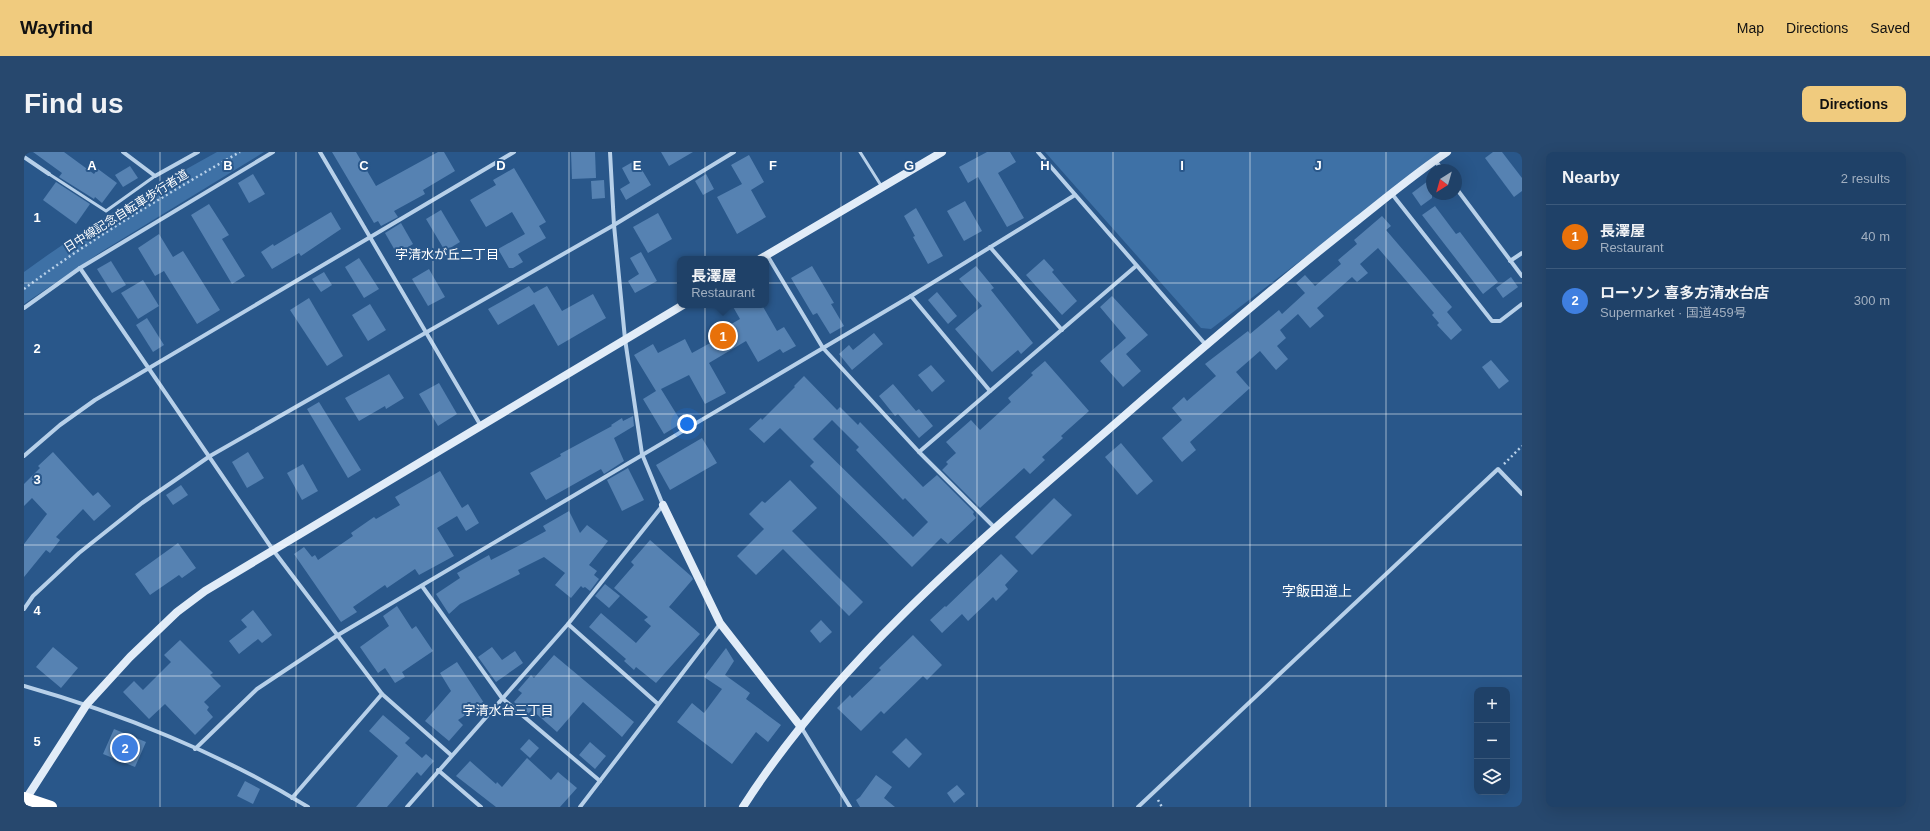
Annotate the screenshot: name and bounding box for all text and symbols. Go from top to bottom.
text: Wayfind [20,17,93,38]
text: Map [1737,20,1764,36]
text: Directions [1786,20,1848,36]
text: Saved [1870,20,1910,36]
button: Directions [1802,86,1906,122]
text: Find us [24,88,124,119]
text: A [87,158,97,173]
text: B [223,158,233,173]
text: C [359,158,369,173]
text: D [496,158,506,173]
text: E [633,158,642,173]
text: F [769,158,777,173]
text: G [904,158,914,173]
text: H [1040,158,1050,173]
text: I [1180,158,1184,173]
text: J [1314,158,1322,173]
north arrow [1426,164,1462,200]
street label: 日中線記念自転車歩行者道 [61,167,191,255]
text: Nearby [1562,168,1620,187]
text: 2 results [1841,171,1890,186]
text: 1 [33,210,41,225]
text: 長澤屋 [1600,222,1645,239]
text: 1 [1571,229,1579,244]
text: 40 m [1861,229,1890,244]
text: Restaurant [1600,240,1664,255]
district label: 字清水が丘二丁目 [395,247,499,262]
popup [677,256,769,308]
text: 長澤屋 [691,267,736,284]
text: ローソン 喜多方清水台店 [1600,284,1769,301]
text: Restaurant [691,285,755,300]
text: 2 [1571,293,1579,308]
text: 300 m [1854,293,1890,308]
text: Supermarket · 国道459号 [1600,305,1747,320]
pin: 1 [710,321,736,351]
text: 2 [33,341,41,356]
your location [677,414,697,434]
text: 3 [33,472,41,487]
district label: 字飯田道上 [1282,583,1352,599]
text: 4 [33,603,41,618]
map controls [1474,687,1510,795]
button: + [1474,687,1510,723]
district label: 字清水台三丁目 [462,703,554,718]
button: − [1474,723,1510,759]
pin: 2 [112,733,138,763]
text: 5 [33,734,41,749]
button: layers [1474,759,1510,795]

